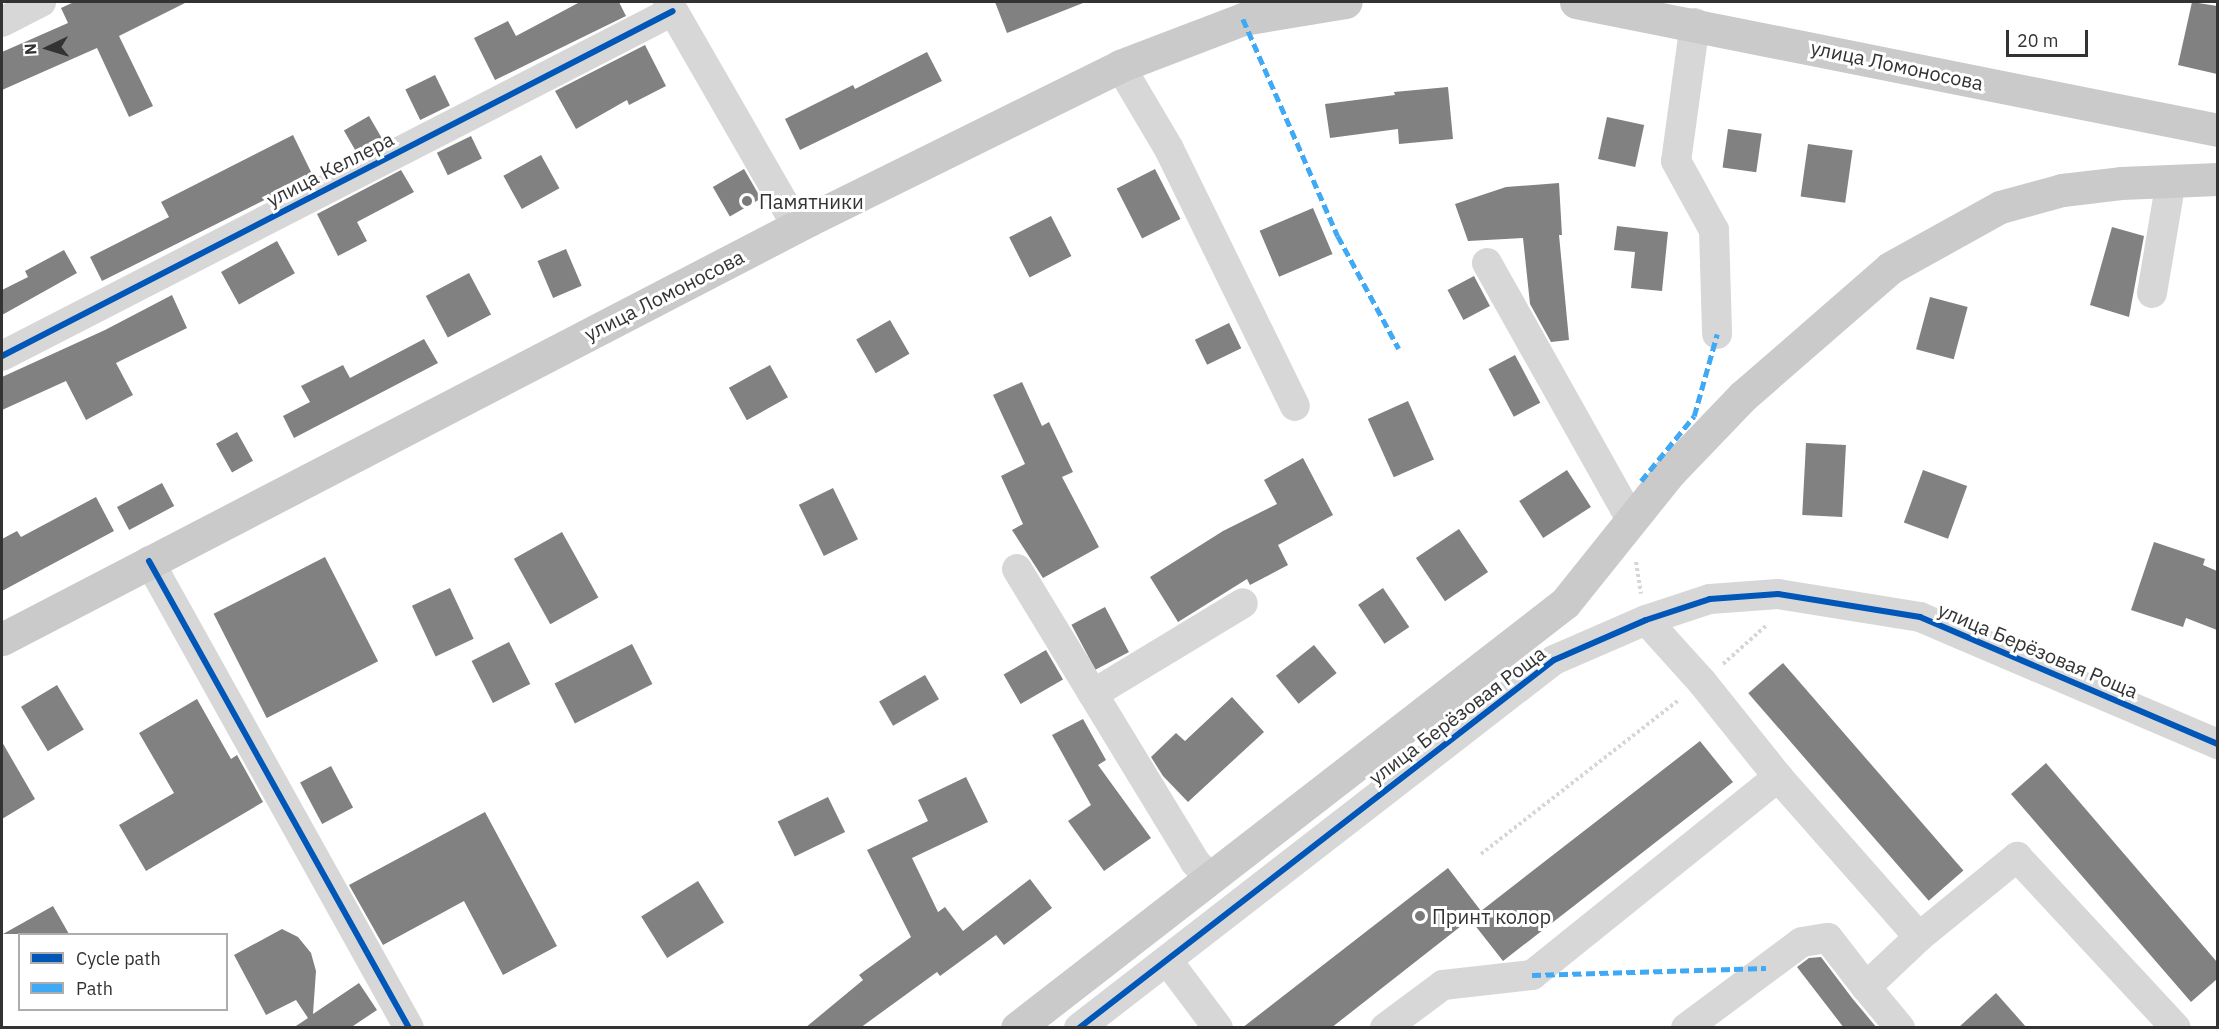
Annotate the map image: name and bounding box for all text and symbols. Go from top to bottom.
north arrow [18,18,78,78]
scale bar [2009,18,2092,56]
text: 20 m [2017,29,2059,52]
street label: улица Ломоносова [1808,35,1986,95]
text: N [20,43,40,56]
street label: улица Келлера [262,127,398,211]
place label: Памятники [759,189,864,213]
marker: Памятники [740,194,754,208]
street label: улица Ломоносова [580,244,748,346]
street label: улица Берёзовая Роща [1934,597,2142,703]
street label: улица Берёзовая Роща [1364,641,1550,789]
place label: Принт колор [1432,904,1551,928]
marker: Принт колор [1413,909,1427,923]
legend [18,933,228,1011]
text: Cycle path [76,947,161,970]
text: Path [76,977,113,1000]

